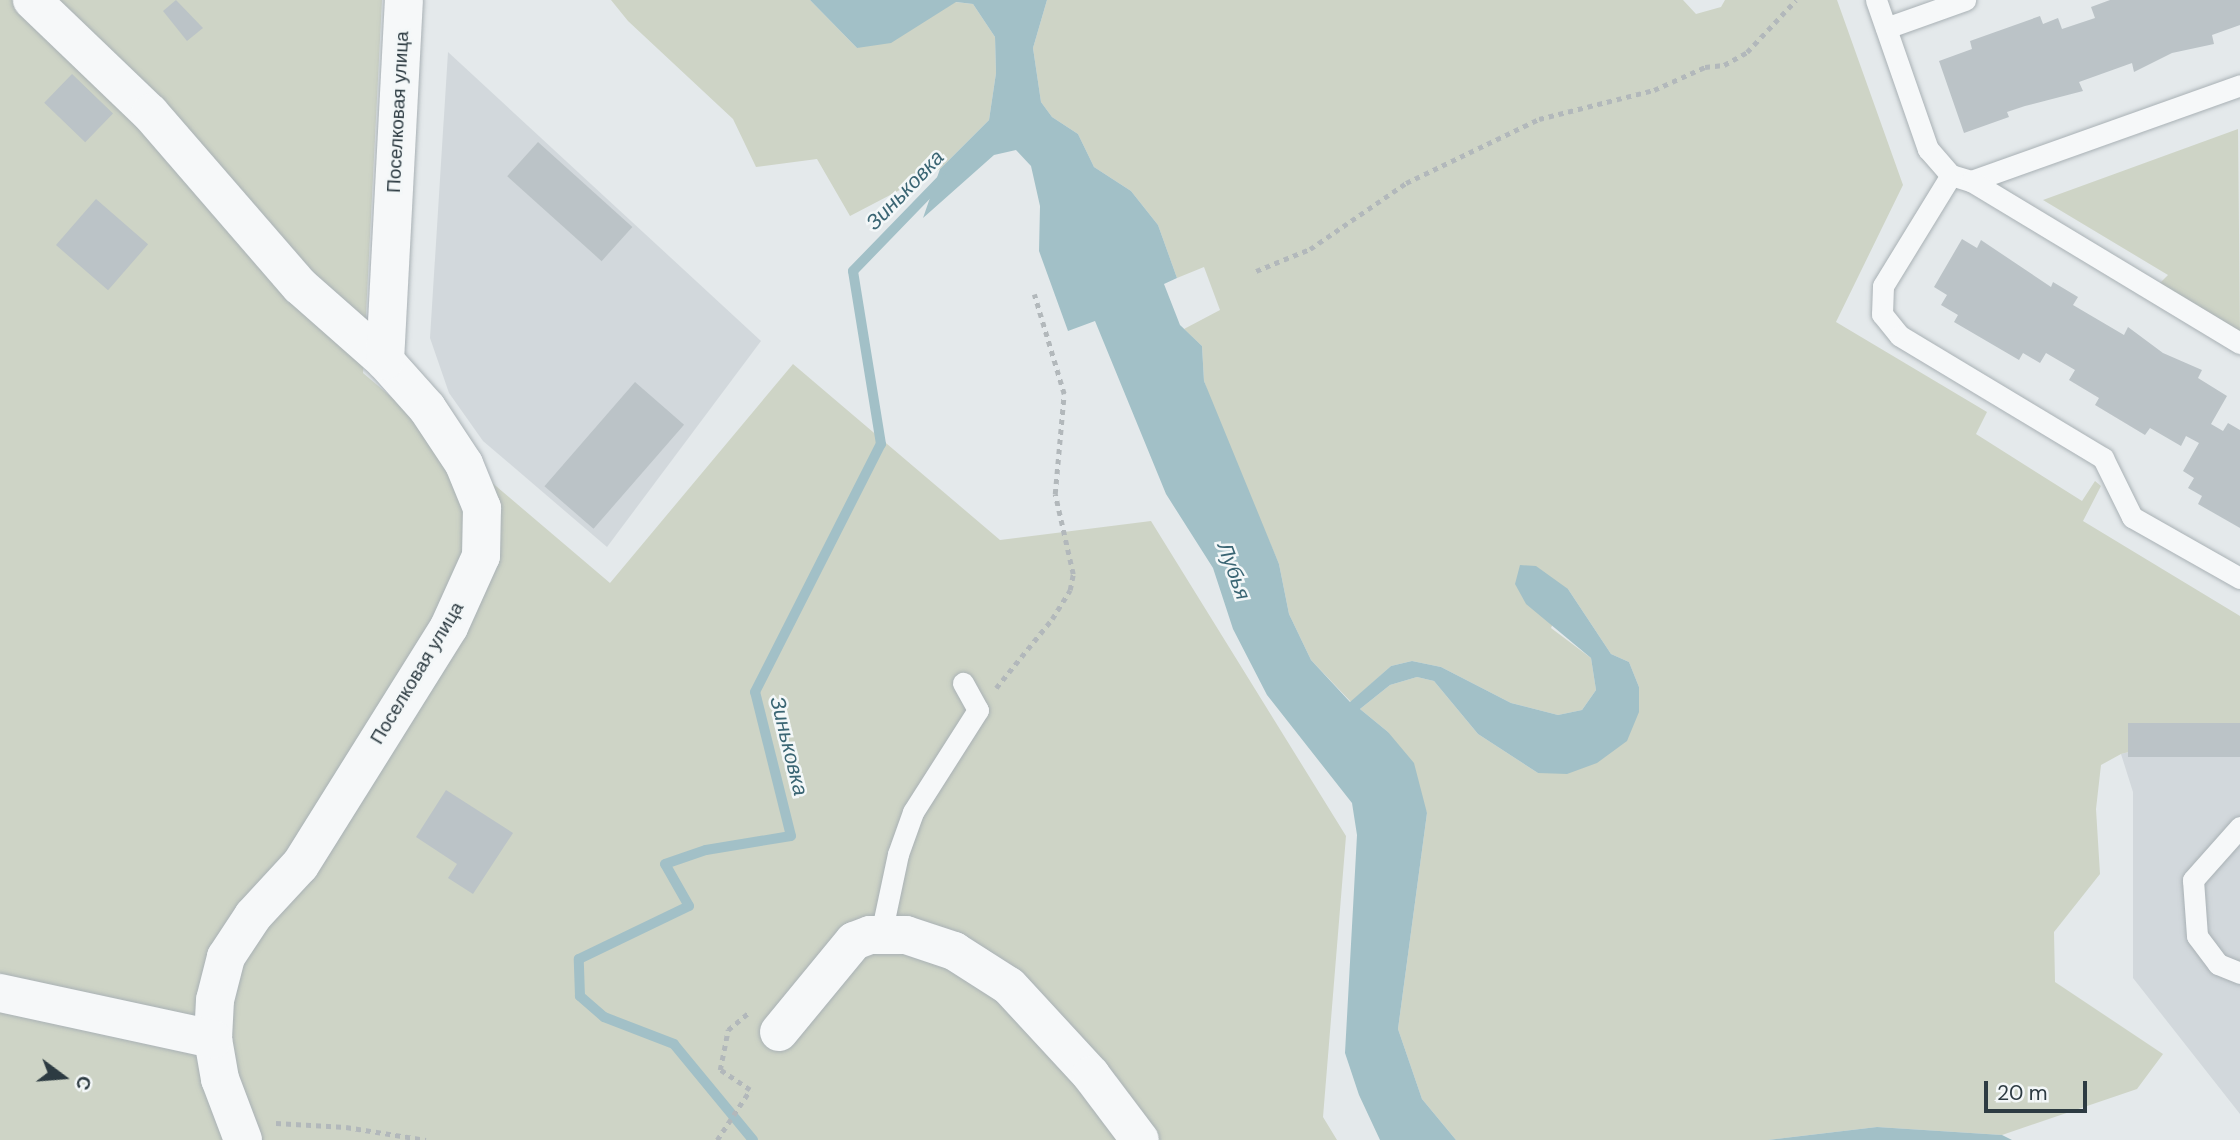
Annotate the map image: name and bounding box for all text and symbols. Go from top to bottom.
street label: Поселковая улица [382,31,414,193]
water label: Зиньковка [861,145,949,235]
water label: Лубья [1212,539,1256,603]
street label: Поселковая улица [366,598,468,748]
water label: Зиньковка [765,694,813,798]
north arrow [28,1042,98,1112]
scale bar [1988,1066,2091,1110]
text: С [70,1073,98,1093]
text: 20 m [1997,1079,2048,1107]

